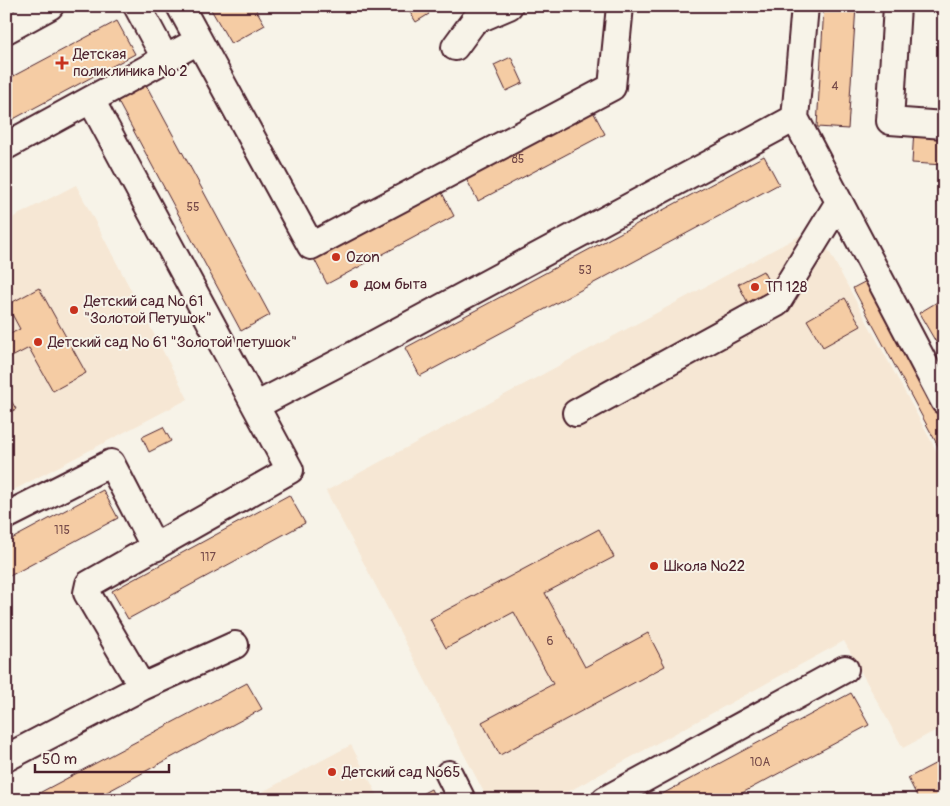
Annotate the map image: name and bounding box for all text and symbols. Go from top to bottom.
place label: Детская поликлиника № 2 [72,45,188,81]
marker: Детская поликлиника № 2 [55,56,69,70]
house number: 4 [832,79,839,94]
house number: 85 [512,152,524,167]
house number: 55 [186,200,200,215]
place label: Ozon [346,248,380,267]
marker: Ozon [330,251,342,263]
house number: 53 [578,263,592,278]
place label: дом быта [364,275,427,294]
marker: дом быта [348,278,360,290]
place label: ТП 128 [765,278,808,297]
marker: ТП 128 [749,281,761,293]
place label: Детский сад № 61 "Золотой Петушок" [83,292,212,328]
marker: Детский сад № 61 "Золотой Петушок" [68,304,80,316]
place label: Детский сад № 61 "Золотой петушок" [47,333,297,352]
marker: Детский сад № 61 "Золотой петушок" [32,336,44,348]
house number: 115 [54,523,70,538]
house number: 117 [200,550,217,565]
place label: Школа №22 [664,557,745,576]
marker: Школа №22 [648,560,660,572]
house number: 6 [547,634,554,649]
scale bar [35,741,169,773]
text: 50 m [42,750,77,769]
house number: 10А [750,755,771,770]
place label: Детский сад №65 [341,763,460,782]
marker: Детский сад №65 [326,766,338,778]

